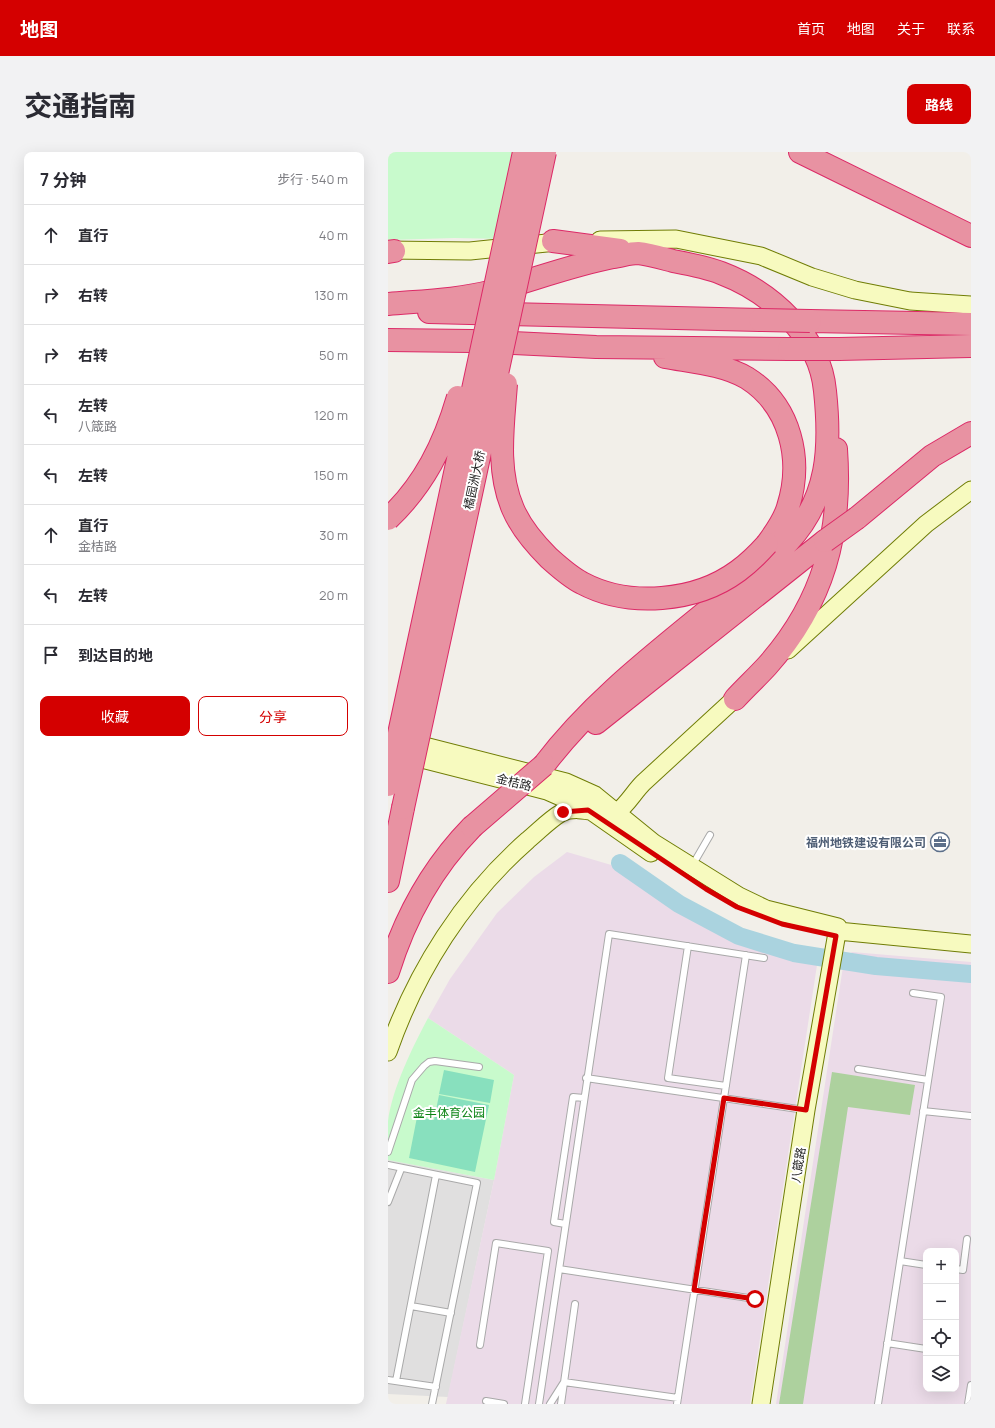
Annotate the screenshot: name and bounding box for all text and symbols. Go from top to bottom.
text: 地图 [20,16,58,42]
text: 首页 [797,19,825,38]
text: 地图 [847,19,875,38]
text: 关于 [897,19,925,38]
text: 联系 [947,19,975,38]
button: 路线 [907,84,971,124]
text: 交通指南 [24,86,136,124]
text: 7 分钟 [40,168,86,191]
text: 步行 · 540 m [277,170,348,188]
icon: ahead [40,224,62,246]
text: 直行 [78,225,108,246]
text: 40 m [319,226,348,244]
icon: right [40,284,62,306]
text: 右转 [78,285,108,306]
text: 130 m [314,286,348,304]
icon: right [40,344,62,366]
text: 右转 [78,345,108,366]
text: 50 m [319,346,348,364]
text: 左转 [78,395,108,416]
icon: left [40,404,62,426]
text: 120 m [314,406,348,424]
text: 八箴路 [78,417,117,435]
street label: 橘园洲大桥 [459,449,489,511]
icon: left [40,464,62,486]
text: 左转 [78,465,108,486]
text: 150 m [314,466,348,484]
text: 直行 [78,515,108,536]
icon: ahead [40,524,62,546]
text: 30 m [319,526,348,544]
text: 金桔路 [78,537,117,555]
icon: left [40,584,62,606]
text: 左转 [78,585,108,606]
text: 20 m [319,586,348,604]
icon: arrive [40,644,62,666]
text: 到达目的地 [78,645,153,666]
button: 收藏 [40,696,190,736]
button: 分享 [198,696,348,736]
street label: 金桔路 [494,769,534,795]
route end [554,803,572,821]
office icon: 福州地铁建设有限公司 [929,831,951,853]
place label: 福州地铁建设有限公司 [806,834,926,851]
park label: 金丰体育公园 [413,1104,485,1121]
street label: 八箴路 [787,1146,809,1184]
map controls [923,1248,959,1392]
button: + [923,1248,959,1284]
button: − [923,1284,959,1320]
route start [746,1290,764,1308]
button: locate [923,1320,959,1356]
button: layers [923,1356,959,1392]

